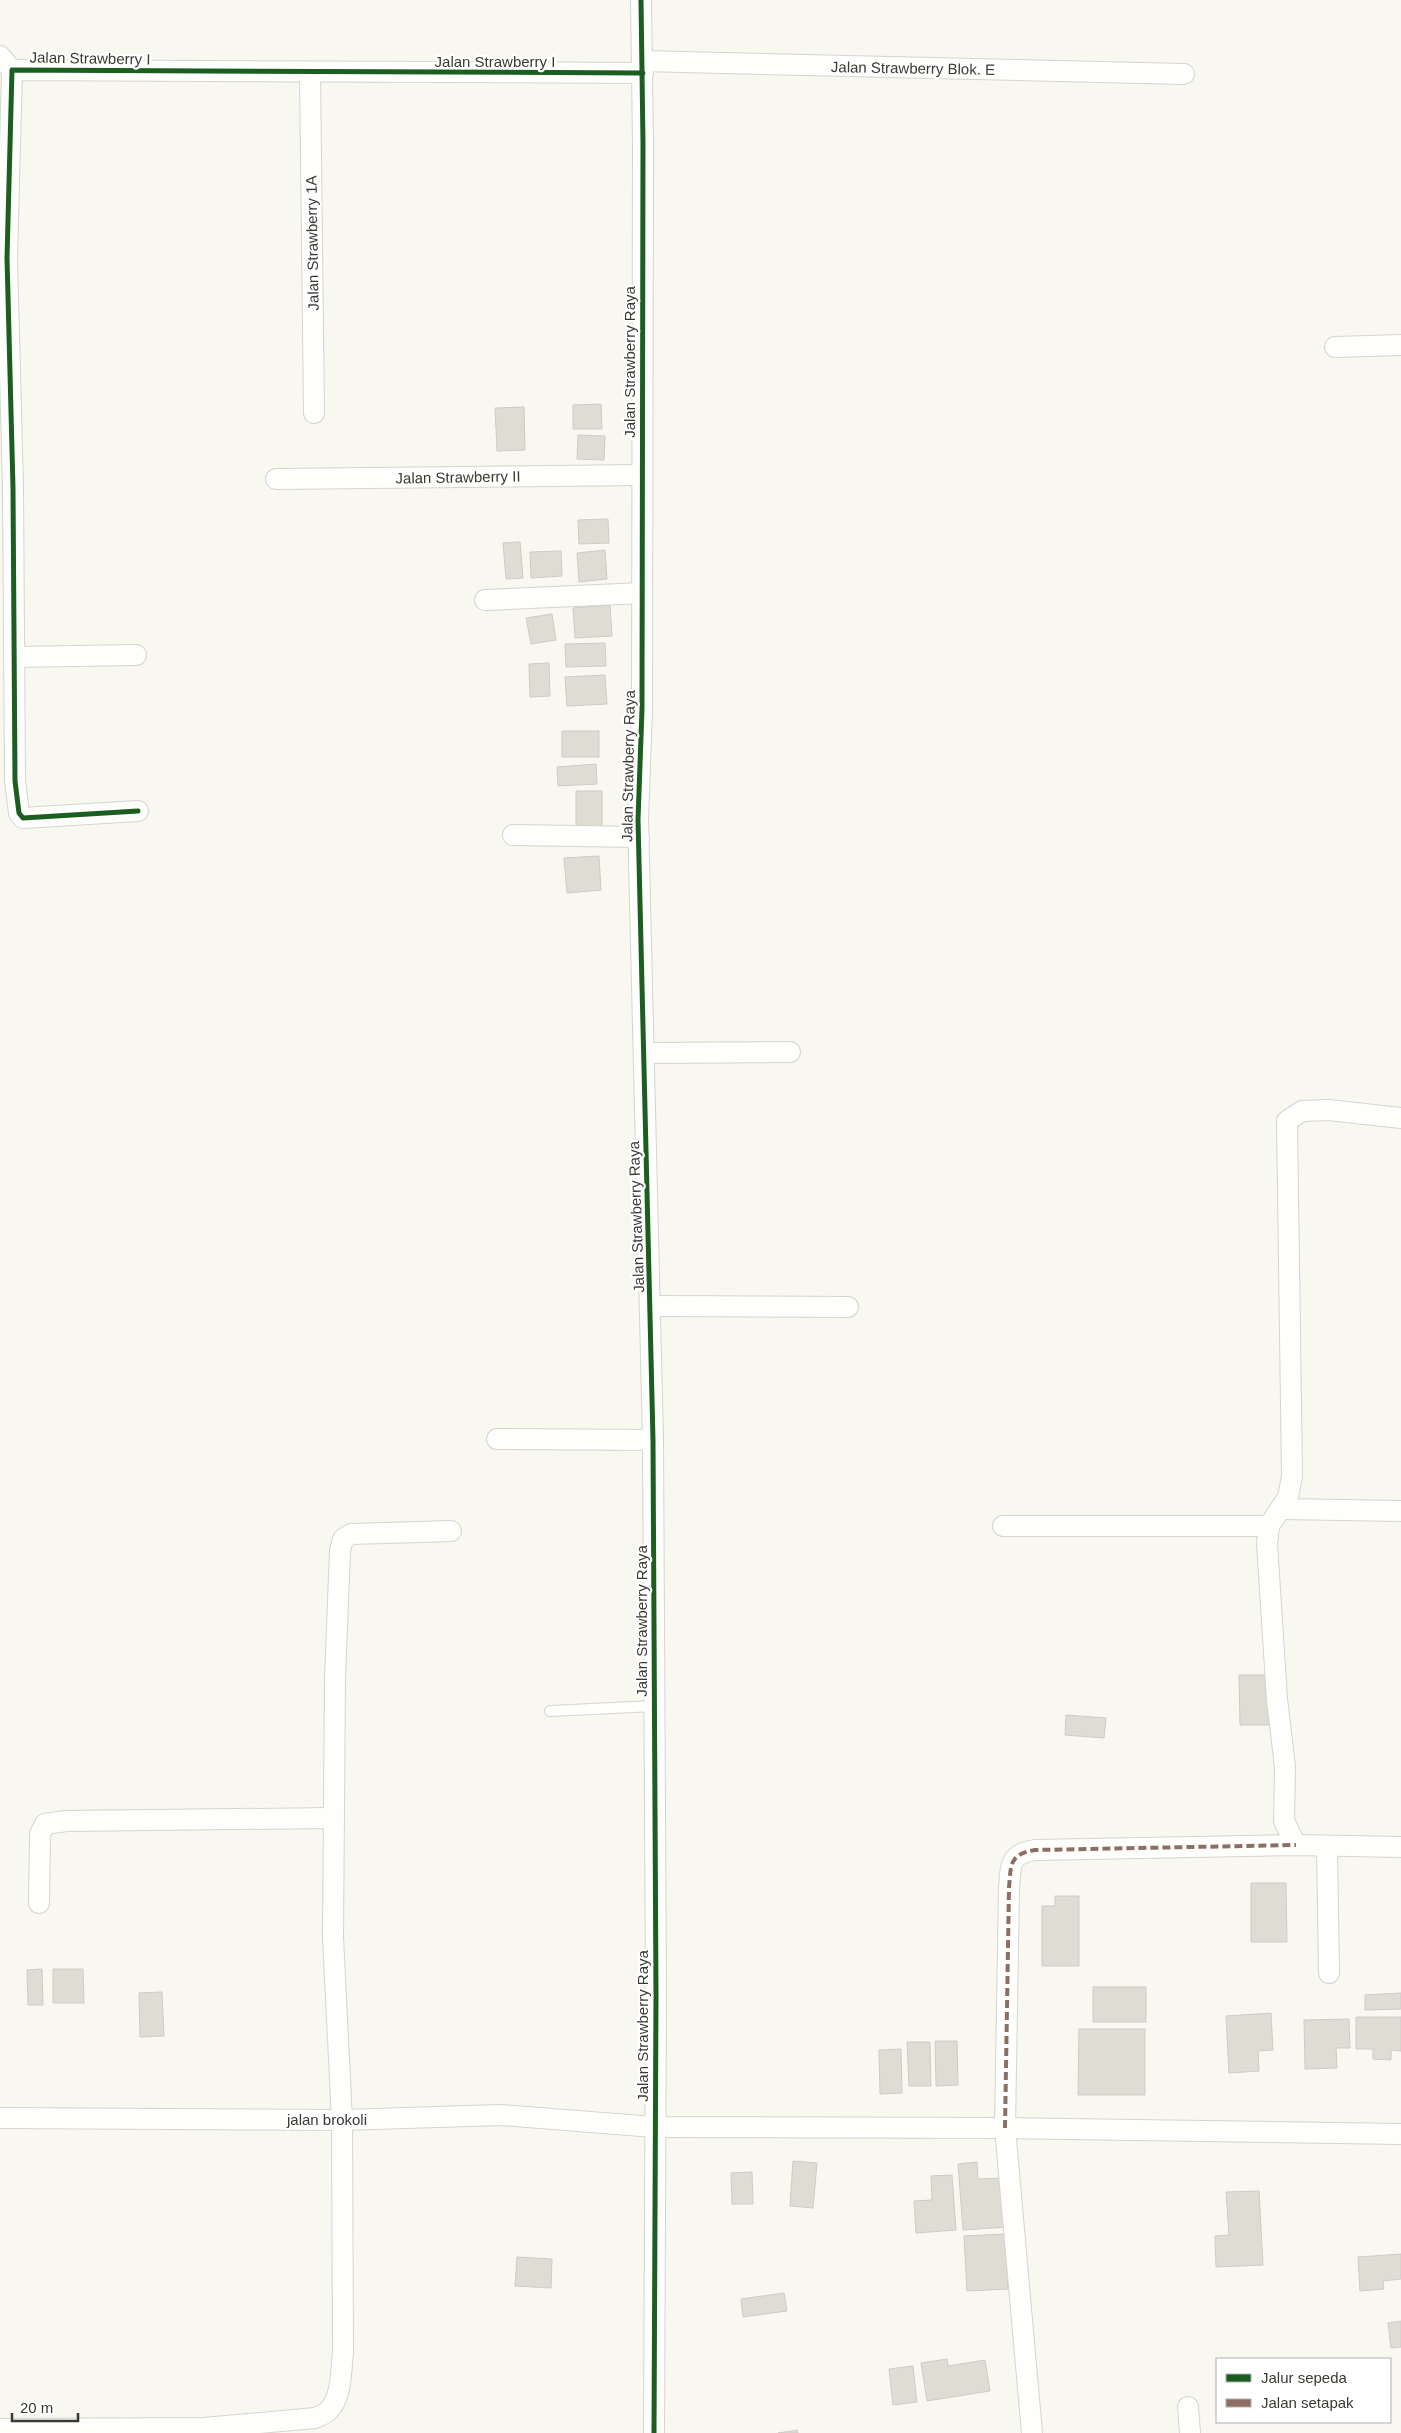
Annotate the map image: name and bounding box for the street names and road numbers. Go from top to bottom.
street label: Jalan Strawberry I [29,48,151,68]
street label: Jalan Strawberry I [435,53,555,70]
street label: Jalan Strawberry Blok. E [831,58,995,78]
street label: Jalan Strawberry 1A [302,175,322,311]
street label: Jalan Strawberry Raya [621,285,638,438]
street label: Jalan Strawberry II [395,467,521,487]
street label: Jalan Strawberry Raya [618,689,638,842]
street label: Jalan Strawberry Raya [625,1140,647,1293]
street label: Jalan Strawberry Raya [633,1544,650,1697]
street label: Jalan Strawberry Raya [634,1949,651,2102]
street label: jalan brokoli [286,2111,367,2128]

